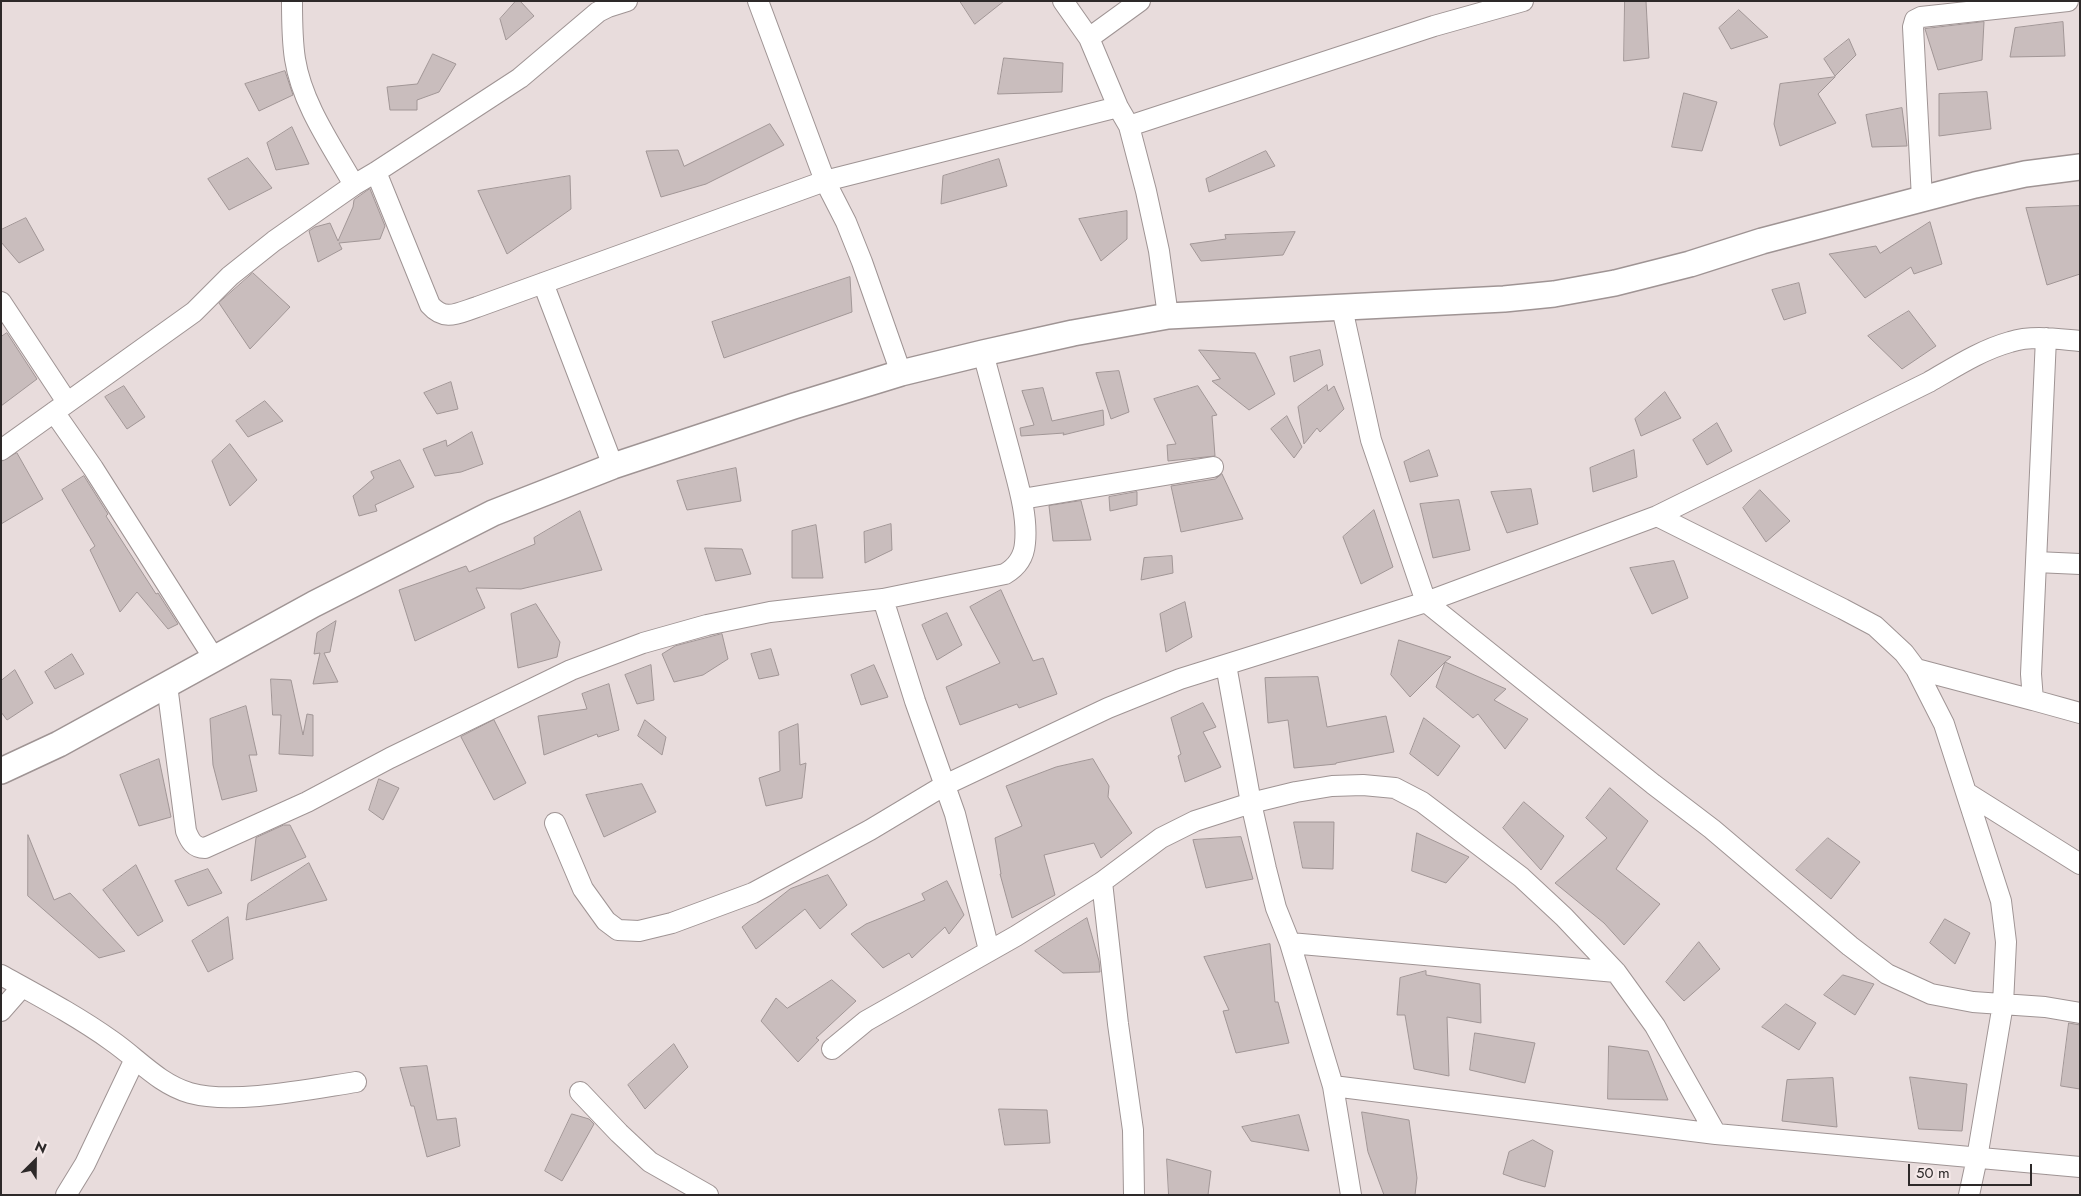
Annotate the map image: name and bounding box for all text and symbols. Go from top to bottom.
north arrow [10,1136,60,1186]
text: N [32,1136,50,1159]
scale bar [1911,1154,2035,1186]
text: 50 m [1916,1162,1950,1184]

